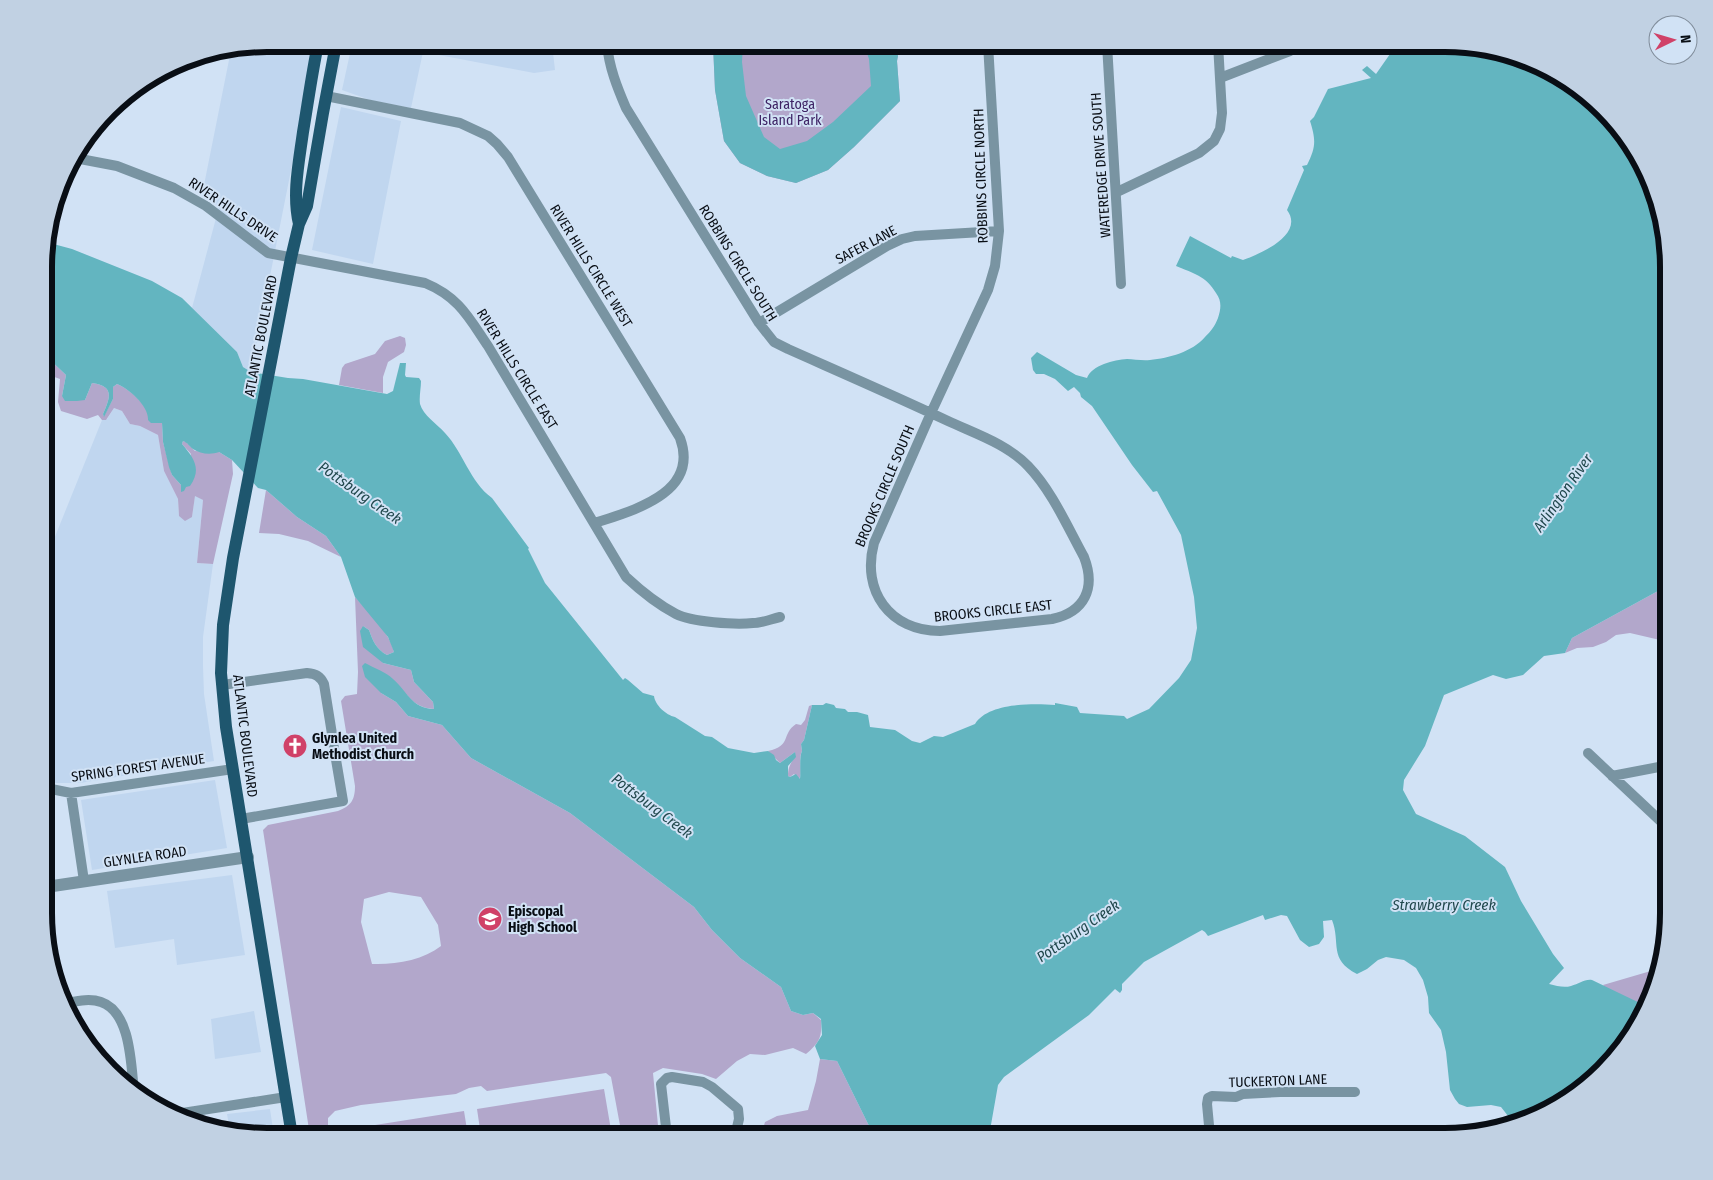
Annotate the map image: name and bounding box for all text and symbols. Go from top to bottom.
north arrow [1648,15,1698,65]
text: N [1677,34,1694,44]
street label: WATEREDGE DRIVE SOUTH [1087,92,1115,238]
park label: Saratoga Island Park [758,96,822,129]
street label: ROBBINS CIRCLE NORTH [970,108,992,244]
street label: RIVER HILLS DRIVE [185,174,281,246]
street label: RIVER HILLS CIRCLE WEST [546,201,636,331]
street label: ROBBINS CIRCLE SOUTH [695,202,781,324]
street label: SAFER LANE [833,222,900,268]
street label: ATLANTIC BOULEVARD [241,274,281,398]
street label: RIVER HILLS CIRCLE EAST [473,306,561,433]
street label: BROOKS CIRCLE SOUTH [852,423,918,549]
water label: Arlington River [1529,450,1597,536]
water label: Pottsburg Creek [315,458,405,528]
street label: BROOKS CIRCLE EAST [933,596,1053,626]
street label: ATLANTIC BOULEVARD [229,674,261,798]
place label: Glynlea United Methodist Church [312,730,414,763]
church icon: Glynlea United Methodist Church [282,733,308,759]
street label: SPRING FOREST AVENUE [70,750,206,786]
water label: Pottsburg Creek [608,770,696,843]
street label: GLYNLEA ROAD [102,843,188,871]
water label: Pottsburg Creek [1033,896,1123,966]
water label: Strawberry Creek [1391,896,1496,914]
place label: Episcopal High School [508,903,577,936]
school or university icon: Episcopal High School [477,906,503,932]
street label: TUCKERTON LANE [1229,1071,1328,1091]

